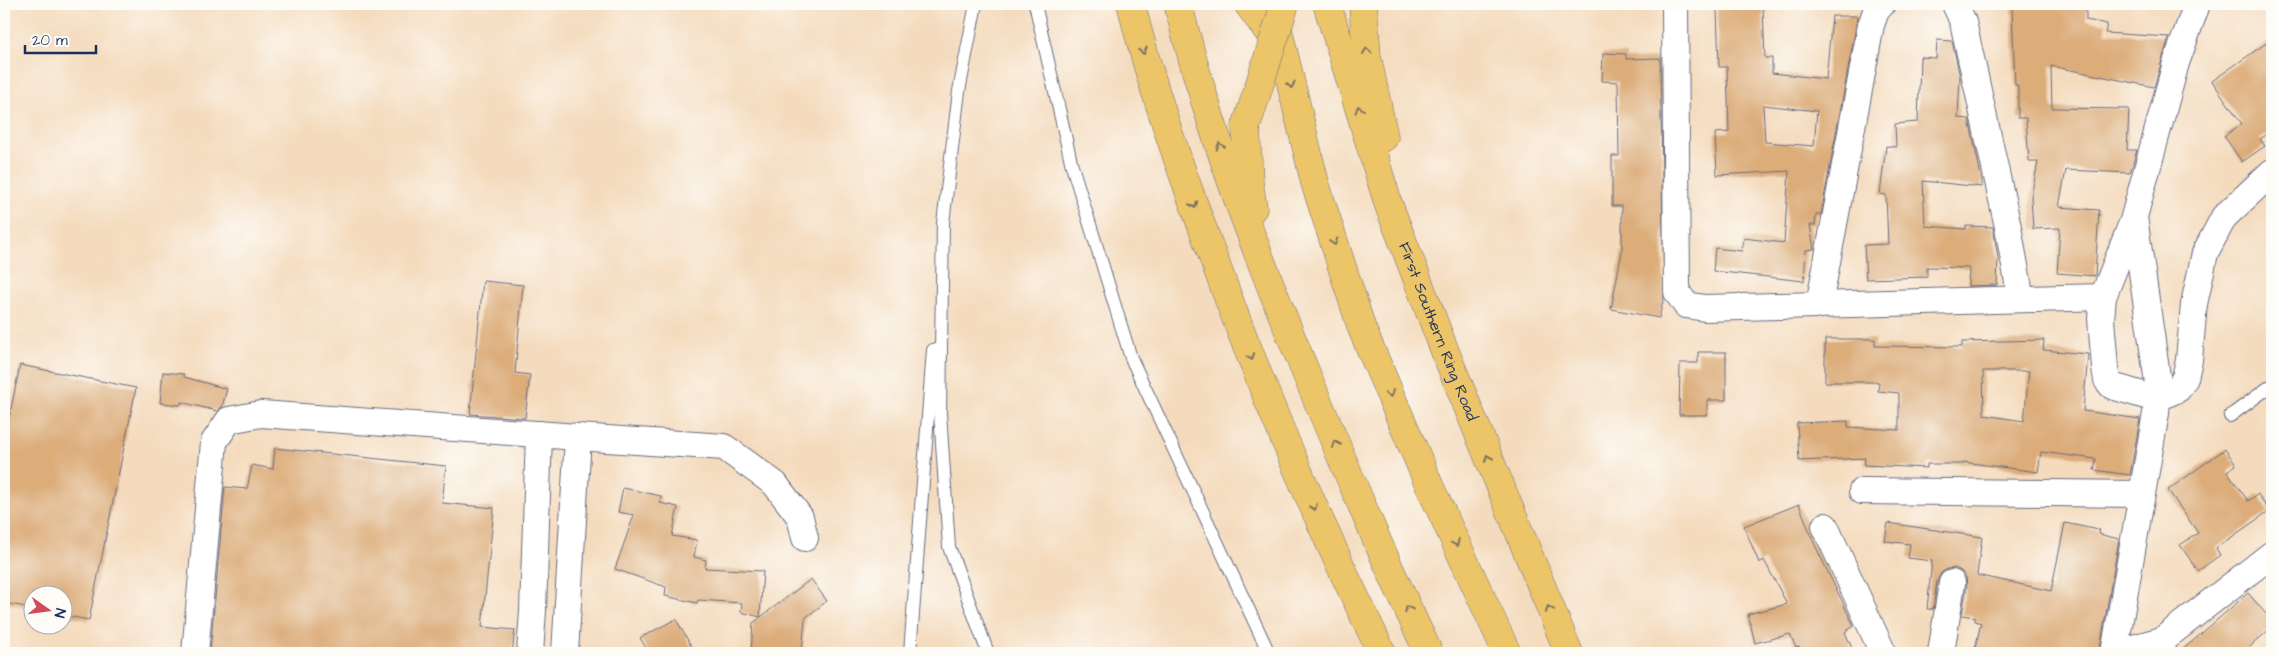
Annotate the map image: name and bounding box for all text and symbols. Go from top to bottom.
scale bar [25,22,96,54]
text: 20 m [32,30,68,51]
one-way arrow [1137,47,1148,55]
one-way arrow [1361,47,1372,55]
one-way arrow [1285,81,1296,90]
one-way arrow [1354,105,1364,114]
one-way arrow [1215,143,1225,151]
one-way arrow [1188,200,1198,209]
one-way arrow [1328,237,1338,246]
street label: First Southern Ring Road [1393,239,1483,424]
one-way arrow [1245,352,1255,361]
one-way arrow [1384,389,1395,398]
one-way arrow [1331,440,1342,449]
one-way arrow [1484,454,1494,463]
one-way arrow [1307,502,1318,511]
one-way arrow [1450,538,1460,547]
north arrow [22,584,72,634]
one-way arrow [1404,605,1414,614]
one-way arrow [1544,605,1555,614]
text: N [49,606,70,620]

